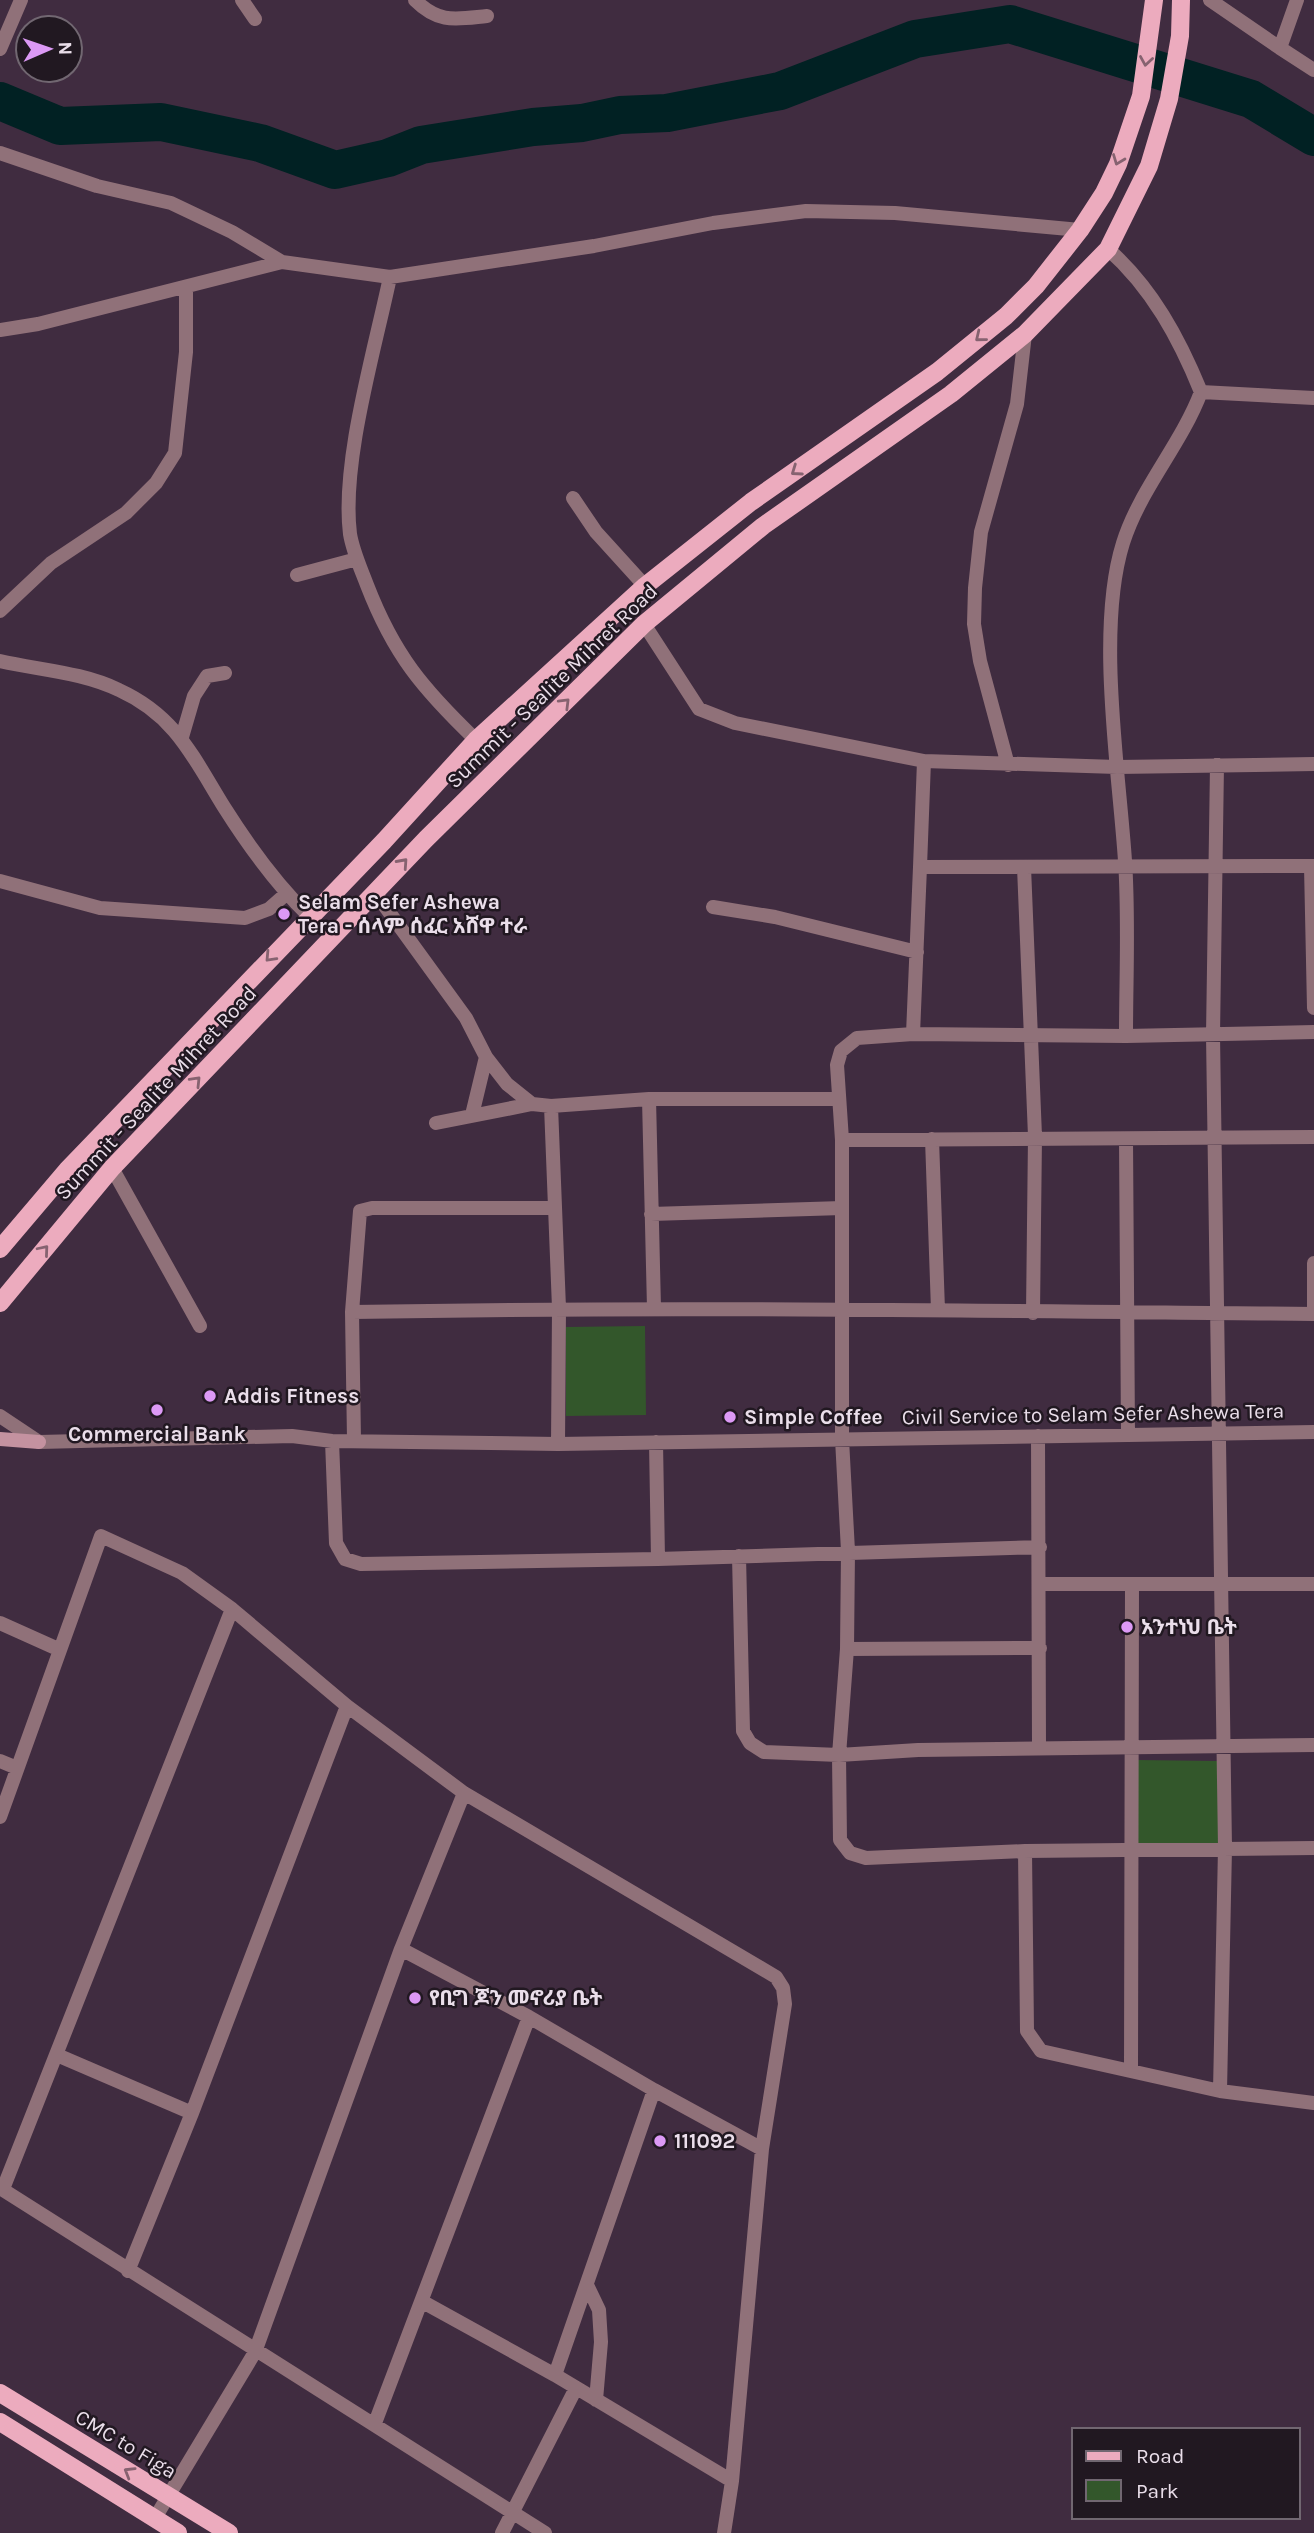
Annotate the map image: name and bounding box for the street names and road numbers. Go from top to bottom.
street label: Summit - Sealite Mihret Road [442,579,662,793]
street label: Summit - Sealite Mihret Road [51,981,261,1205]
street label: Civil Service to Selam Sefer Ashewa Tera [902,1399,1284,1429]
street label: CMC to Figa [71,2404,181,2484]

